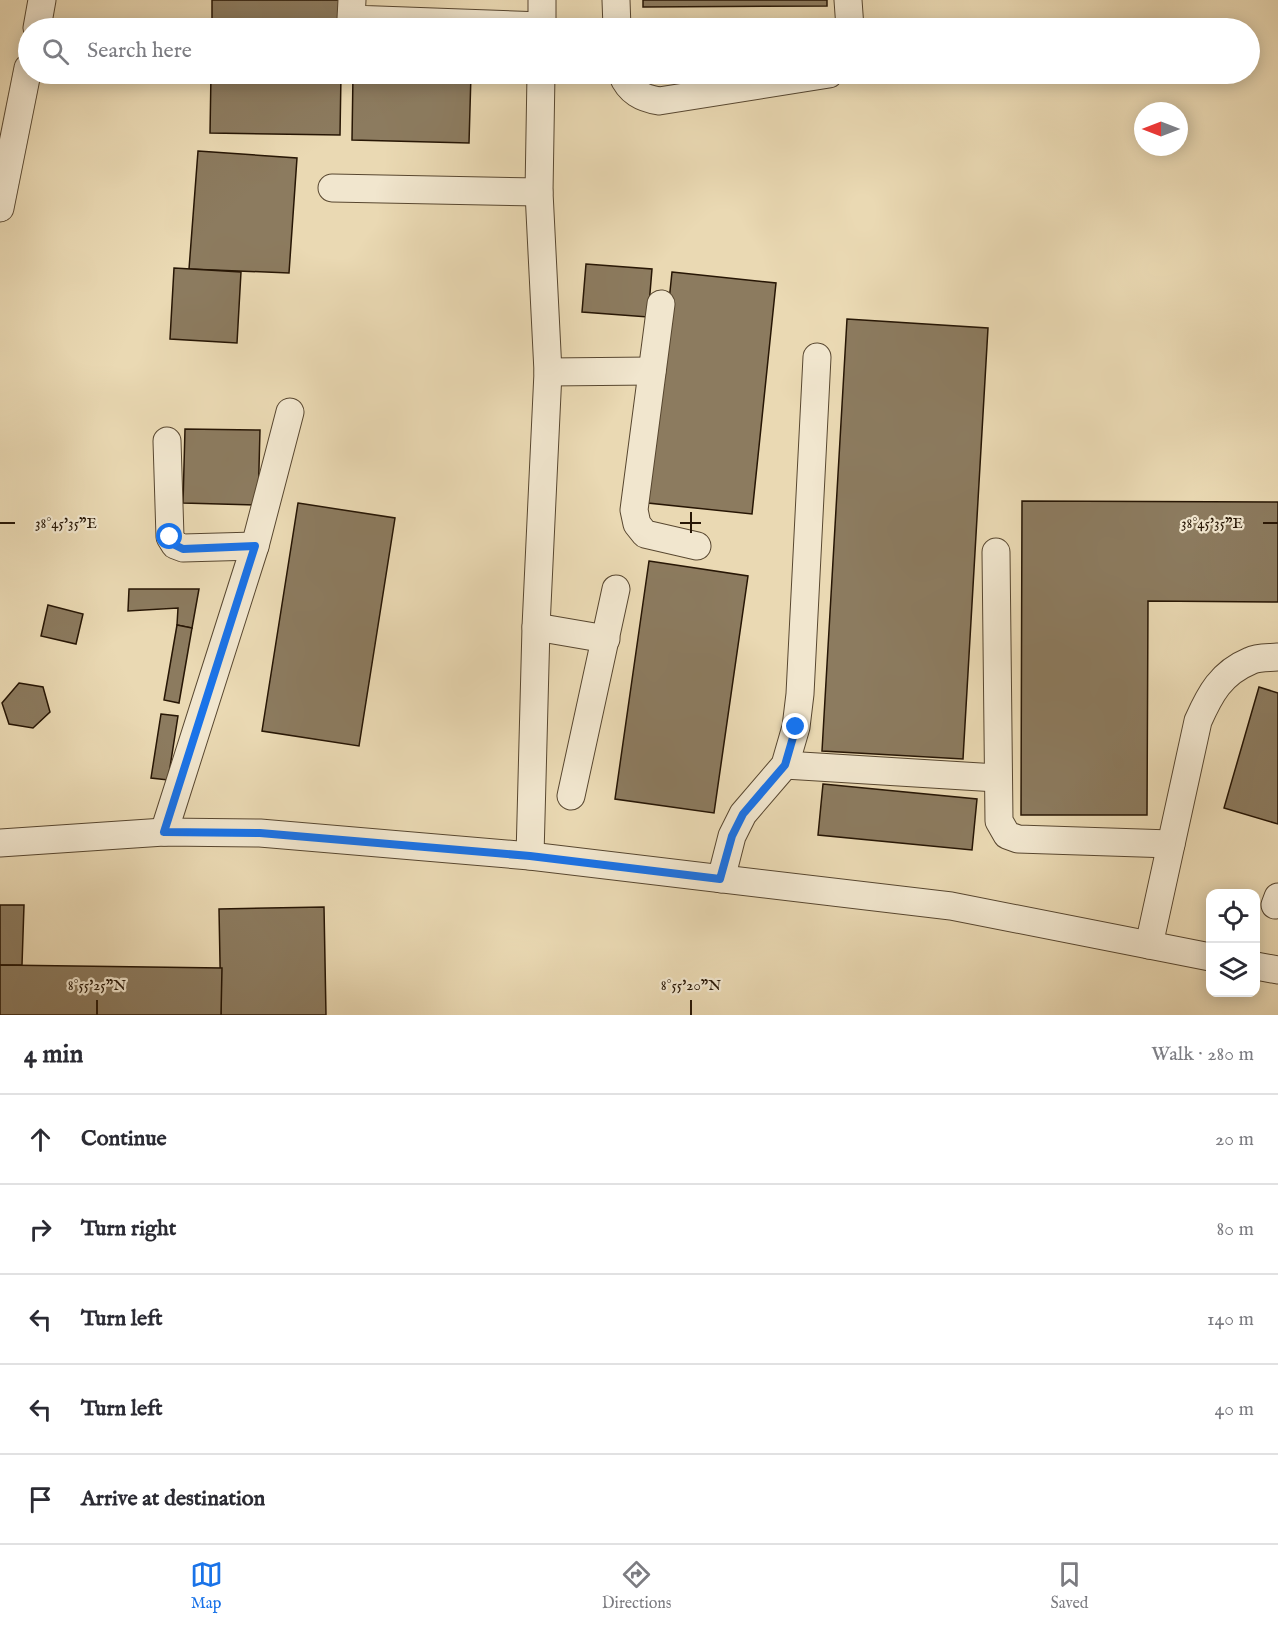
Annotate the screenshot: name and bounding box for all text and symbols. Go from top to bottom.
search box [18,18,1260,84]
icon: search [39,35,72,68]
text: Search here [87,37,192,65]
north arrow [1134,102,1188,156]
text: 38°45'35"E [35,514,97,533]
text: 38°45'35"E [1181,514,1243,533]
route start [156,523,182,549]
route end [782,713,808,739]
map controls [1206,889,1260,997]
button: locate [1206,889,1260,943]
button: layers [1206,943,1260,997]
text: 8°55'25"N [68,976,126,995]
text: 8°55'20"N [661,976,721,995]
text: 4 min [24,1038,83,1071]
text: Walk · 280 m [1151,1042,1254,1067]
icon: ahead [24,1123,57,1156]
text: Continue [81,1125,167,1153]
text: 20 m [1215,1127,1254,1152]
icon: right [24,1213,57,1246]
text: Turn right [81,1215,176,1243]
text: 80 m [1217,1217,1254,1242]
icon: left [24,1303,57,1336]
text: Turn left [81,1305,163,1333]
text: 140 m [1207,1307,1254,1332]
icon: left [24,1393,57,1426]
text: Turn left [81,1395,163,1423]
text: 40 m [1215,1397,1254,1422]
icon: arrive [24,1483,57,1516]
text: Arrive at destination [81,1485,265,1513]
tab: Map [190,1558,223,1614]
tab: Directions [602,1558,671,1614]
tab: Saved [1051,1558,1088,1614]

